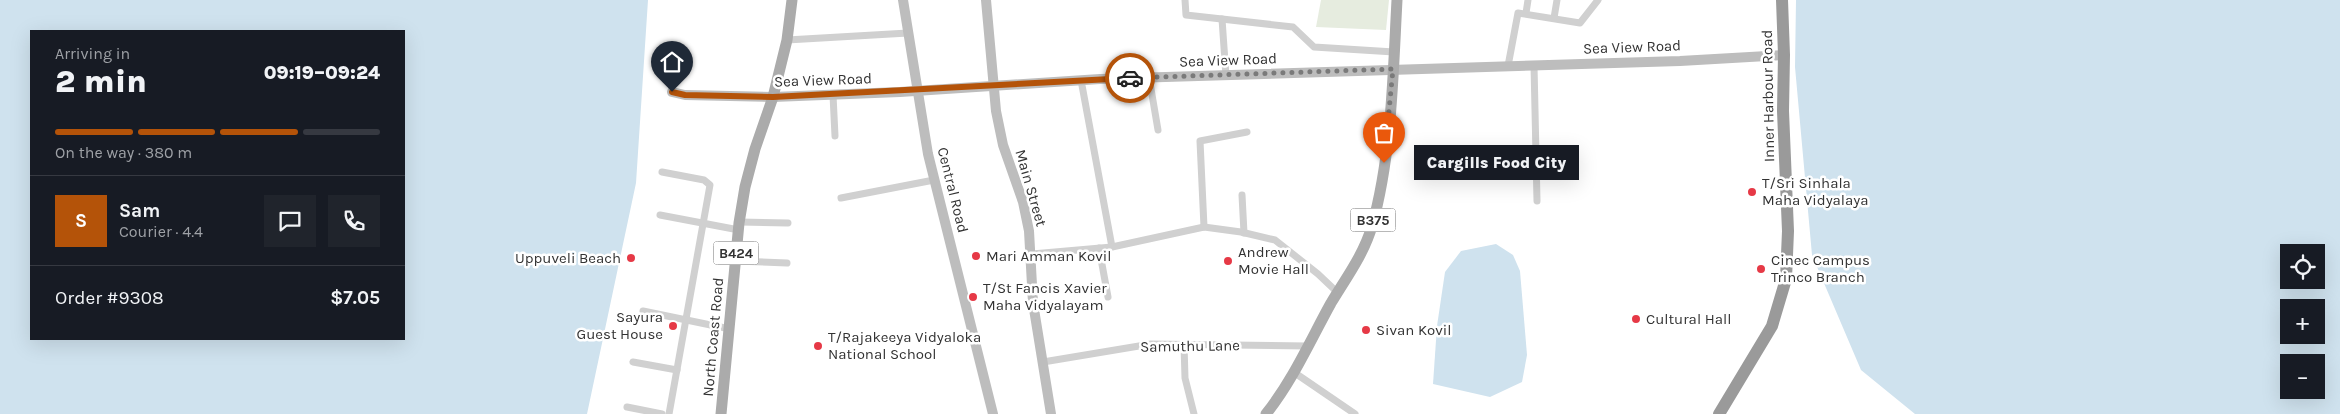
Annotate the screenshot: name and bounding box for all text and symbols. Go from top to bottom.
street label: Inner Harbour Road [1758,30,1778,162]
street label: Sea View Road [1583,36,1681,58]
pin [651,41,693,92]
text: Arriving in [55,44,130,63]
icon: home [658,48,686,76]
street label: Sea View Road [1179,49,1277,71]
courier [1105,53,1155,103]
text: 09:19–09:24 [264,62,380,84]
text: 2 min [55,63,147,100]
icon: car [1116,64,1144,92]
street label: Sea View Road [774,69,872,91]
pin [1363,112,1405,163]
icon: bag [1370,119,1398,147]
text: On the way · 380 m [55,143,192,162]
street label: Central Road [934,145,972,235]
callout: Cargills Food City [1414,146,1579,180]
street label: Main Street [1011,147,1051,229]
text: Cargills Food City [1427,153,1566,172]
place label: T/Sri Sinhala Maha Vidyalaya [1762,174,1869,209]
marker: T/Sri Sinhala Maha Vidyalaya [1746,186,1758,198]
button: chat [264,195,316,247]
button: phone [328,195,380,247]
text: Sam [119,200,160,222]
road number: B375 [1350,208,1396,232]
text: S [75,210,87,232]
text: Courier · 4.4 [119,222,203,241]
road number: B424 [714,242,758,264]
place label: Andrew Movie Hall [1238,243,1309,278]
map controls [2280,244,2325,399]
button: locate [2280,244,2325,289]
place label: Mari Amman Kovil [986,247,1112,265]
place label: Uppuveli Beach [515,249,621,267]
marker: Mari Amman Kovil [970,250,982,262]
place label: Cinec Campus Trinco Branch [1771,251,1870,286]
marker: Uppuveli Beach [625,252,637,264]
marker: Andrew Movie Hall [1222,255,1234,267]
marker: Cinec Campus Trinco Branch [1755,263,1767,275]
street label: North Coast Road [699,277,727,397]
place label: T/St Fancis Xavier Maha Vidyalayam [983,279,1107,314]
text: Order #9308 [55,287,164,309]
text: $7.05 [330,287,380,309]
marker: T/St Fancis Xavier Maha Vidyalayam [967,291,979,303]
button: + [2280,299,2325,344]
place label: Sayura Guest House [577,308,663,343]
place label: Cultural Hall [1646,310,1731,328]
marker: Cultural Hall [1630,313,1642,325]
marker: Sayura Guest House [667,320,679,332]
place label: Sivan Kovil [1376,321,1451,339]
marker: Sivan Kovil [1360,324,1372,336]
place label: T/Rajakeeya Vidyaloka National School [828,328,981,363]
street label: Samuthu Lane [1140,336,1240,356]
marker: T/Rajakeeya Vidyaloka National School [812,340,824,352]
button: − [2280,354,2325,399]

